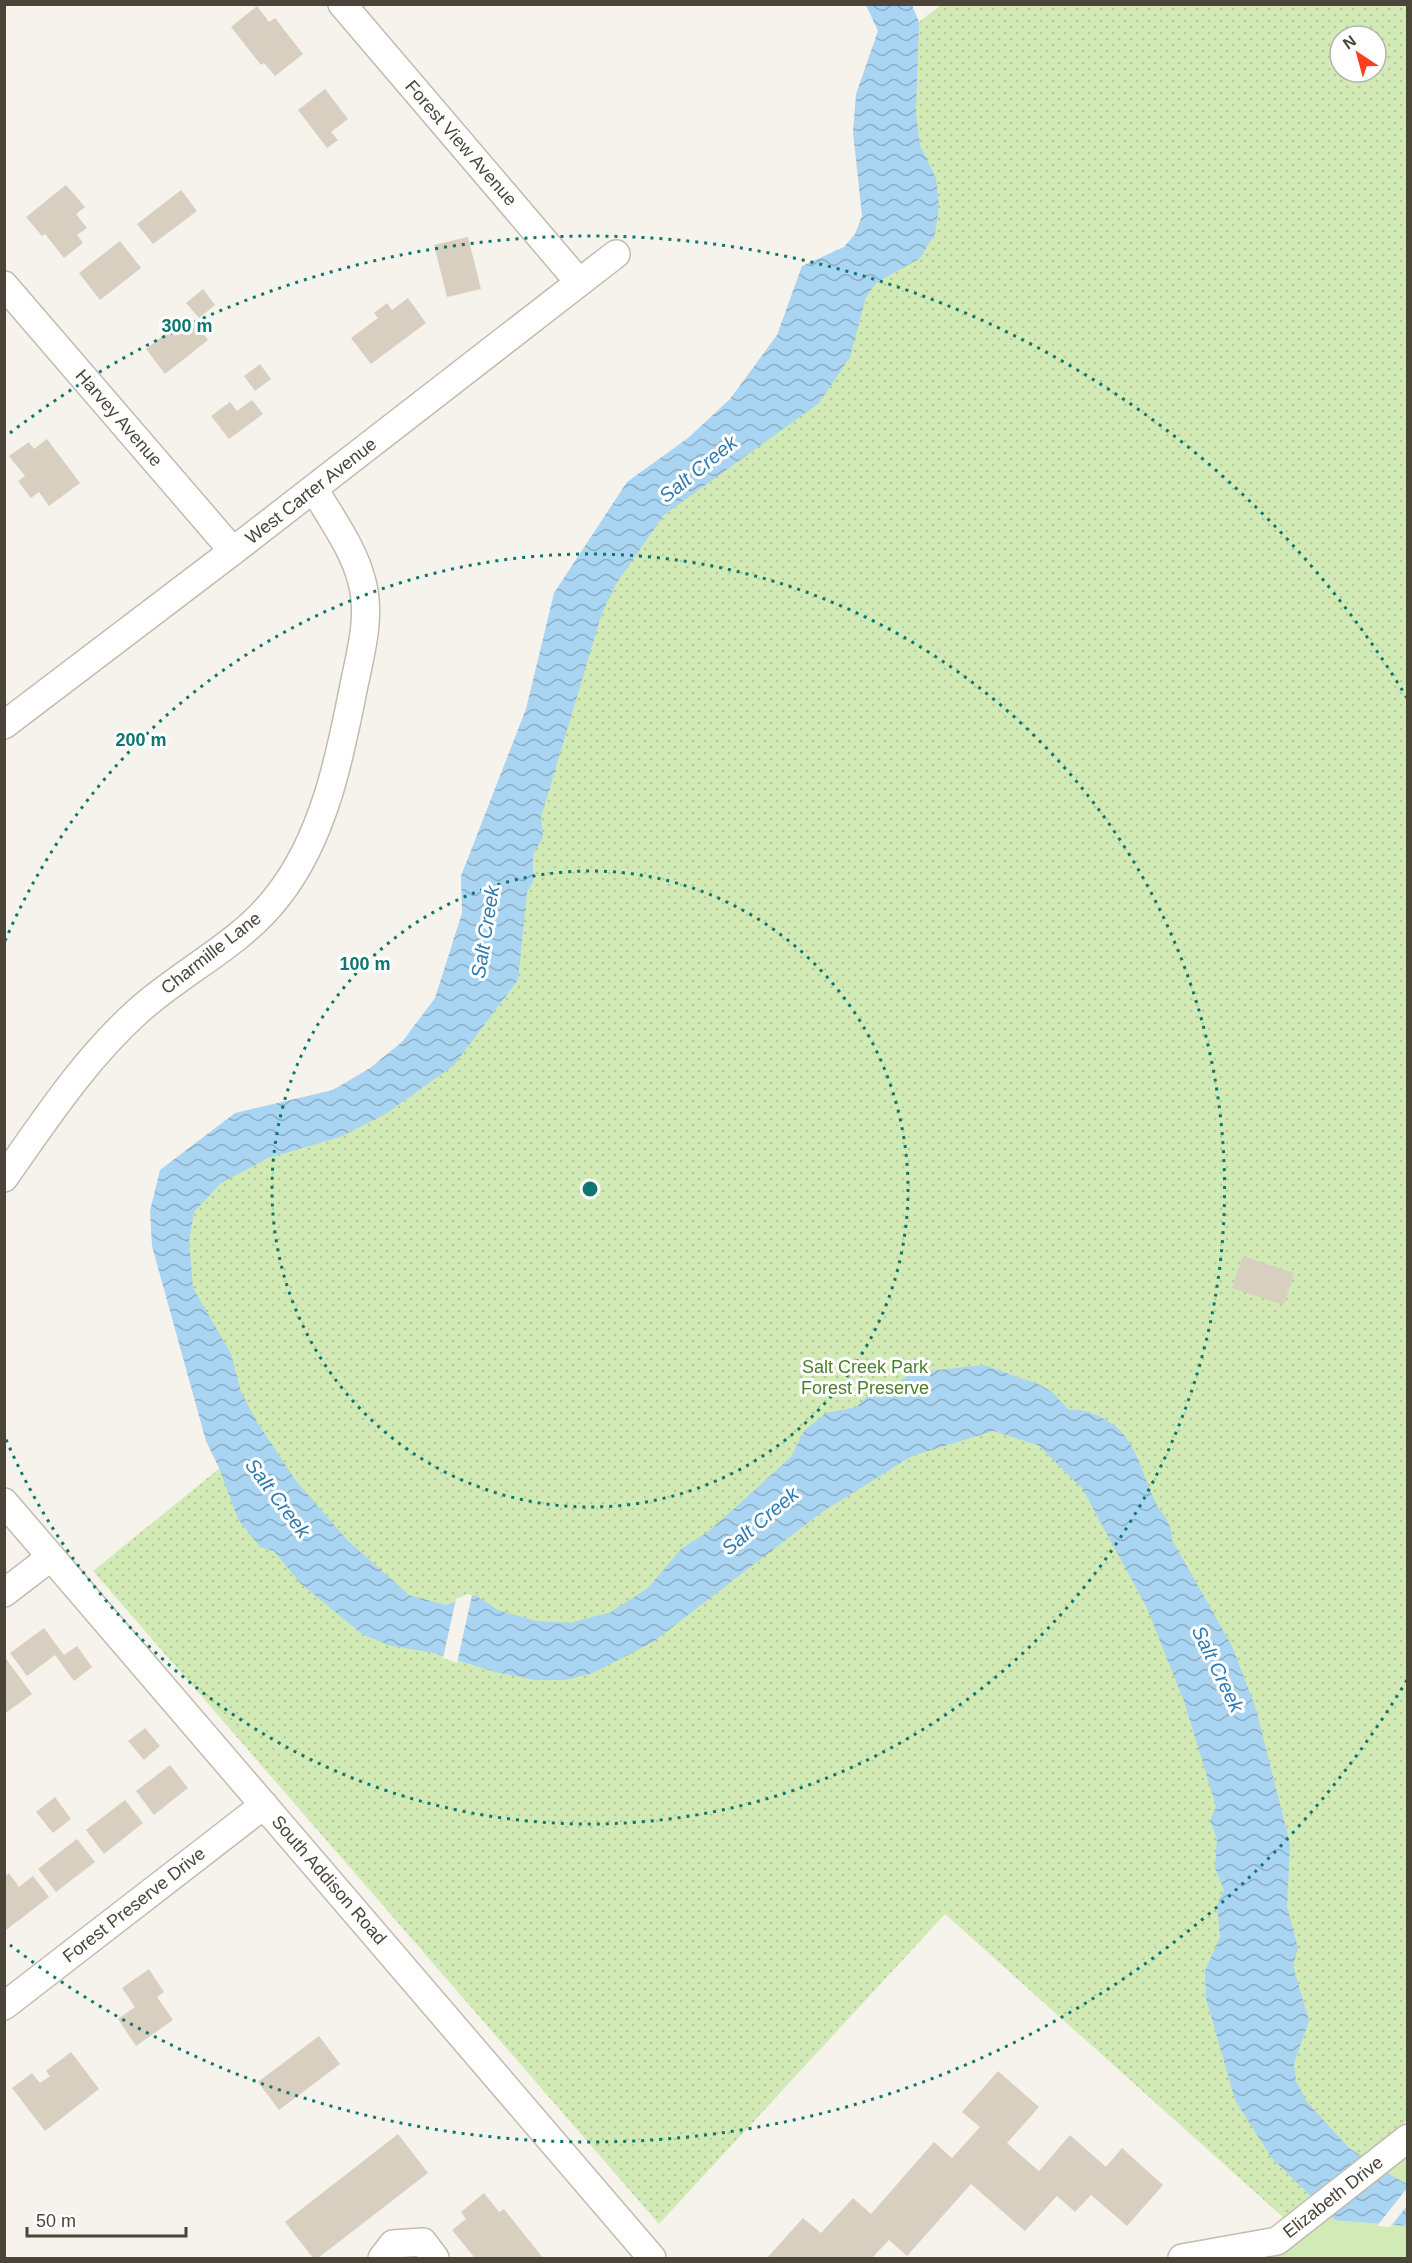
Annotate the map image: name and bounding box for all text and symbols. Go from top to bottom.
north arrow [1328,24,1388,84]
text: N [1340,32,1359,53]
street label: Forest View Avenue [401,76,521,210]
text: 300 m [161,316,213,336]
street label: Harvey Avenue [72,365,166,471]
water label: Salt Creek [655,430,742,507]
street label: West Carter Avenue [242,434,380,548]
text: 200 m [115,730,167,750]
water label: Salt Creek [467,883,503,980]
street label: Charmille Lane [157,908,265,998]
text: 100 m [339,954,391,974]
centre of rings [580,1179,600,1199]
park label: Salt Creek Park Forest Preserve [801,1357,929,1398]
water label: Salt Creek [241,1454,315,1543]
water label: Salt Creek [717,1482,804,1559]
water label: Salt Creek [1188,1622,1249,1717]
street label: South Addison Road [268,1812,390,1948]
street label: Forest Preserve Drive [59,1843,209,1967]
street label: Elizabeth Drive [1279,2152,1387,2242]
scale bar [27,2200,186,2238]
text: 50 m [36,2211,76,2231]

